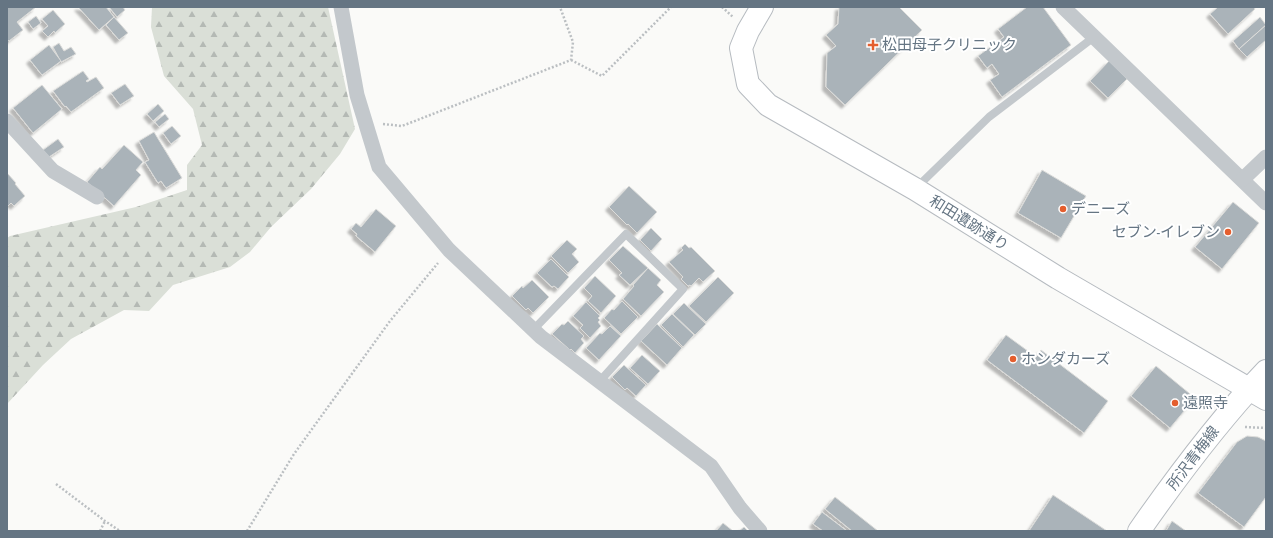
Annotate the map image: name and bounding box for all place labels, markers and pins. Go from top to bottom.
place label: 松田母子クリニック [882,34,1017,56]
marker: 松田母子クリニック [867,39,879,51]
place label: デニーズ [1071,198,1130,220]
marker: デニーズ [1058,204,1068,214]
place label: セブン-イレブン [1112,221,1220,243]
marker: セブン-イレブン [1223,227,1233,237]
place label: ホンダカーズ [1021,348,1110,370]
marker: ホンダカーズ [1008,354,1018,364]
place label: 遠照寺 [1183,392,1228,414]
marker: 遠照寺 [1170,398,1180,408]

